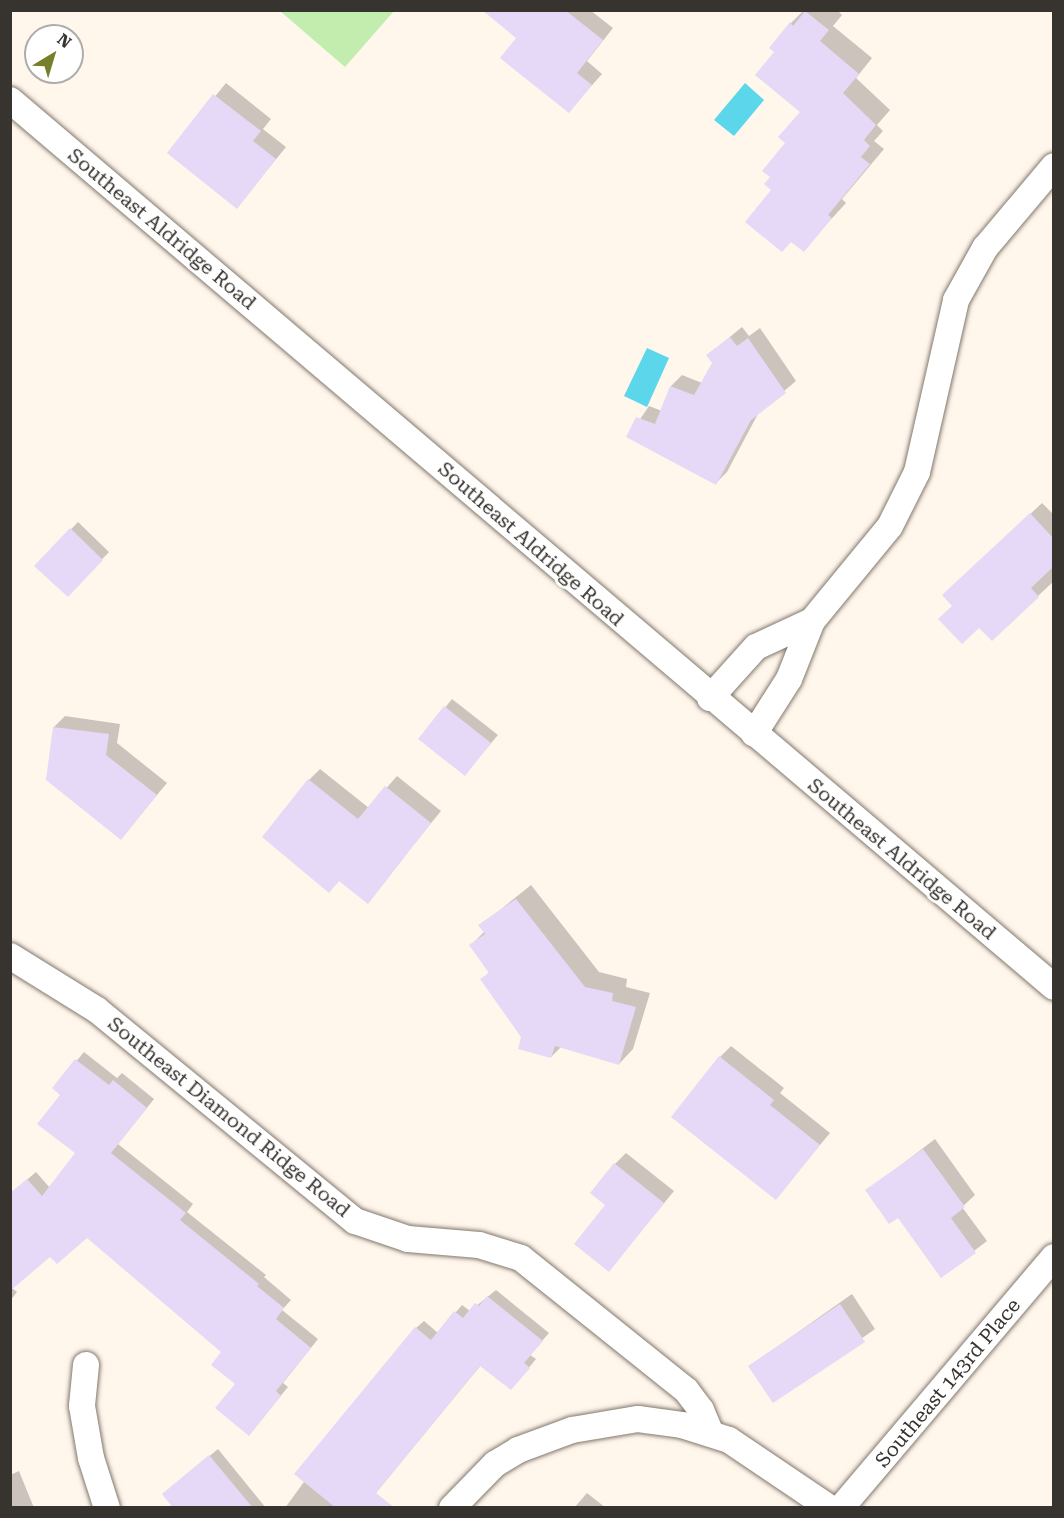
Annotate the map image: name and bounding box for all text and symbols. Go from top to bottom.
north arrow [24,24,84,84]
text: N [53,30,75,52]
street label: Southeast Aldridge Road [63,143,261,315]
street label: Southeast Aldridge Road [433,457,629,631]
street label: Southeast Aldridge Road [803,773,1001,945]
street label: Southeast Diamond Ridge Road [103,1012,355,1222]
street label: Southeast 143rd Place [870,1294,1026,1472]

